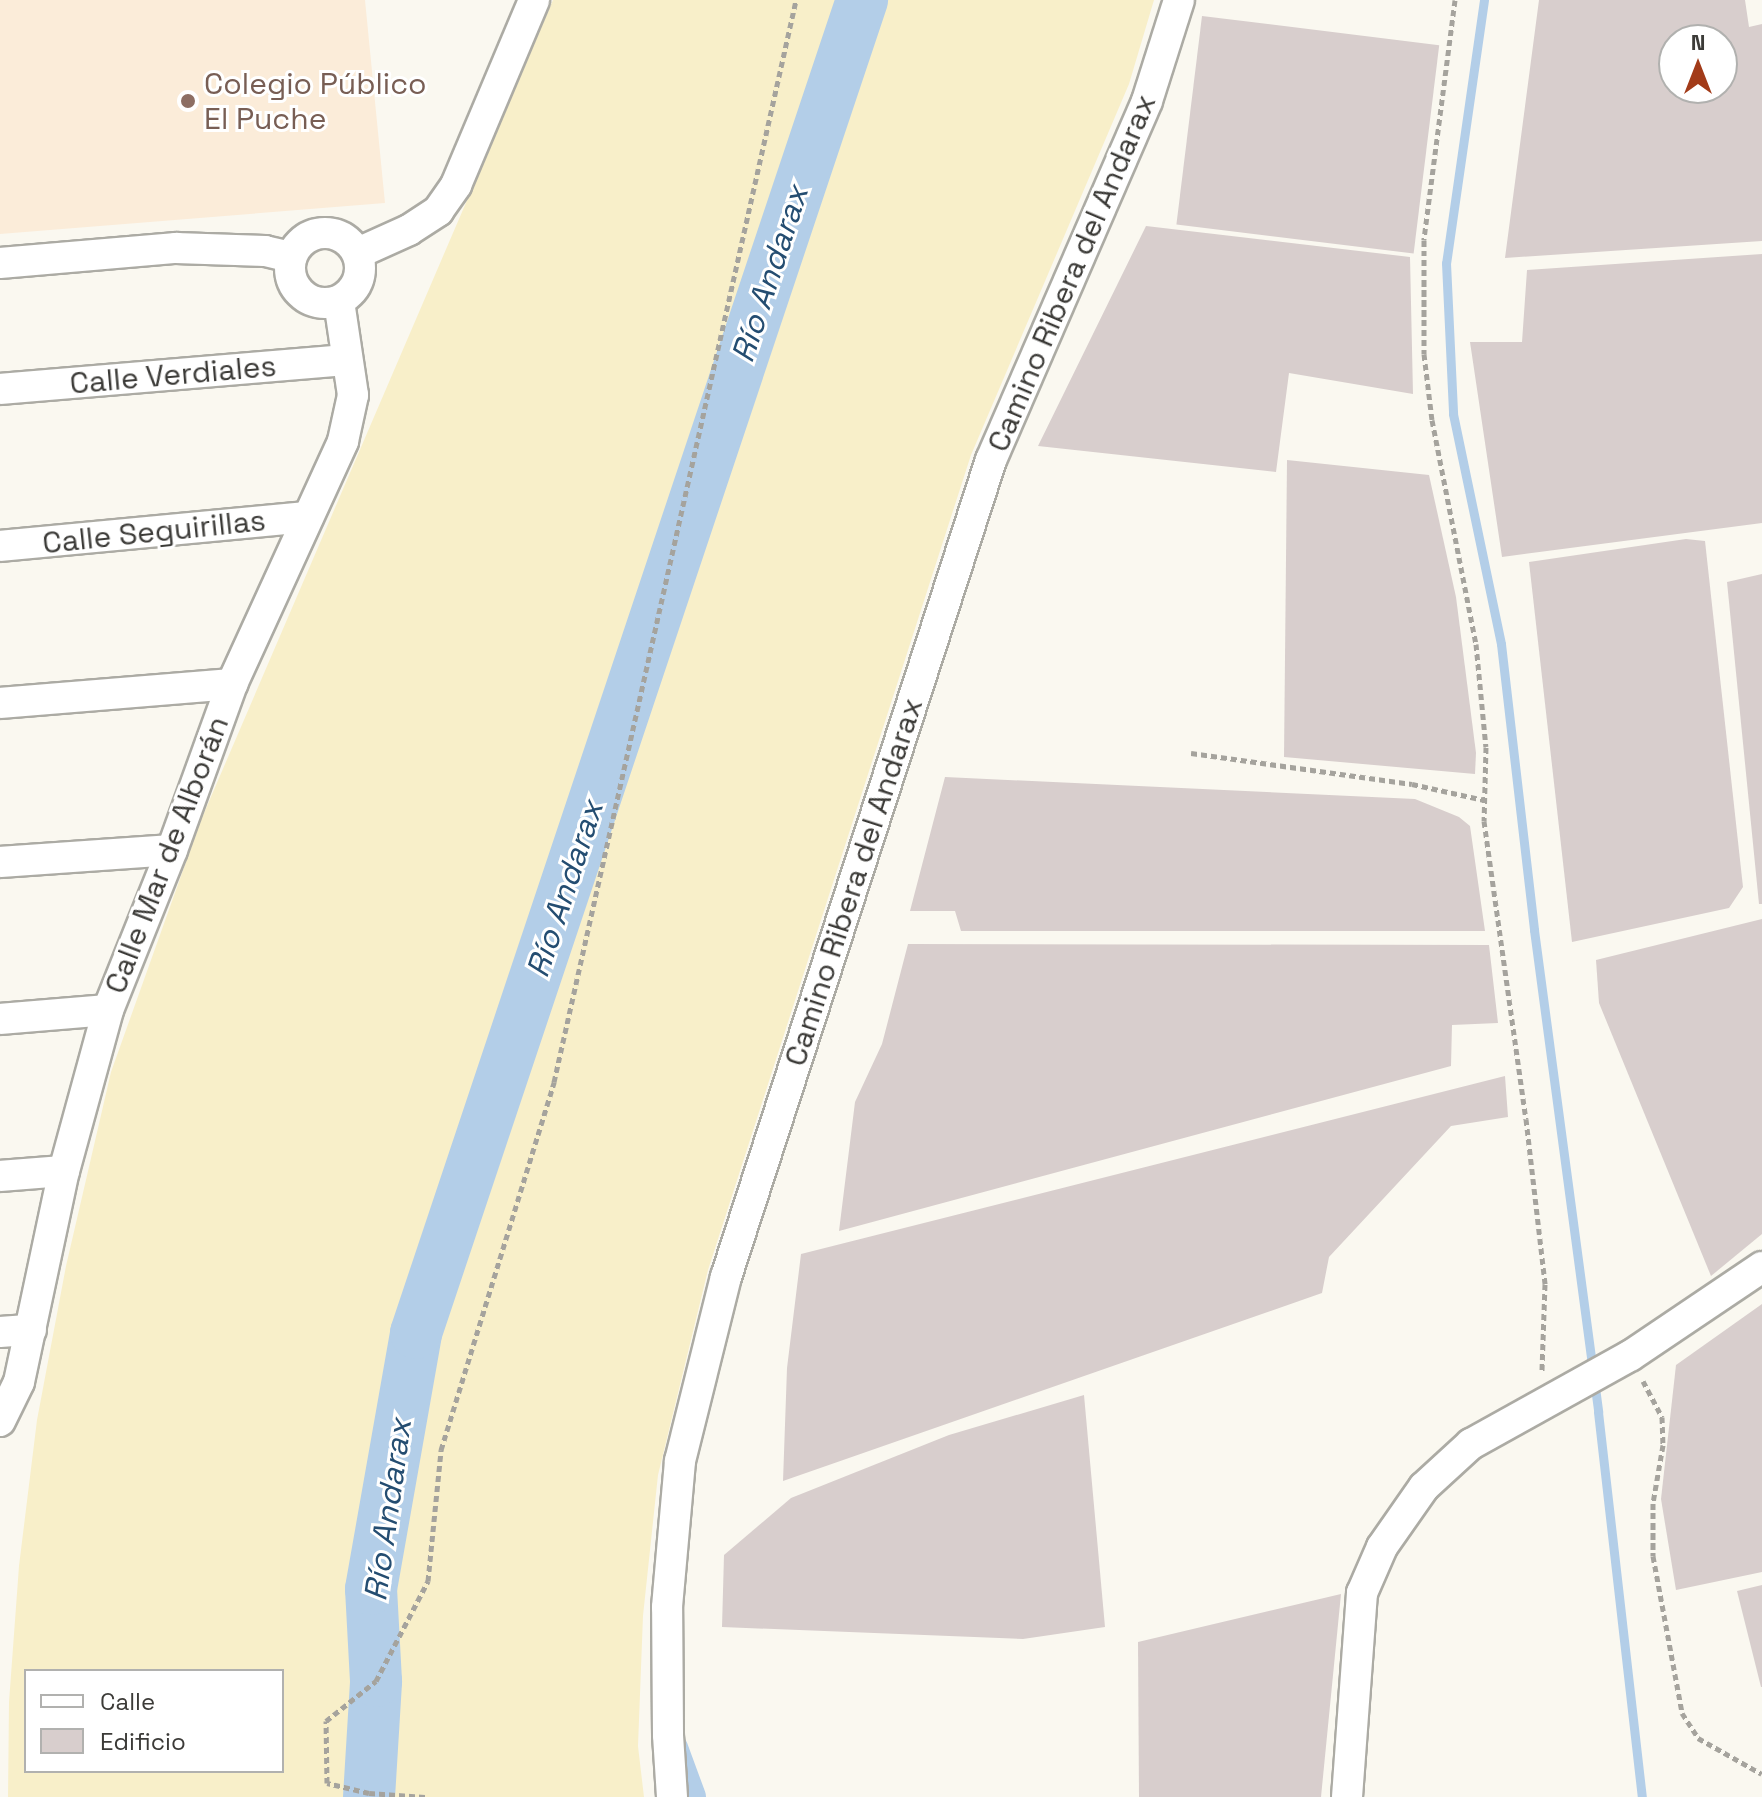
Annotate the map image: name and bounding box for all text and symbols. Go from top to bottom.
north arrow [1658,24,1738,104]
text: N [1691,28,1705,56]
place label: Colegio Público El Puche [204,66,427,136]
street label: Camino Ribera del Andarax [980,89,1164,457]
marker: Colegio Público El Puche [179,92,197,110]
water label: Río Andarax [723,181,817,367]
street label: Calle Verdiales [68,348,278,402]
street label: Calle Seguirillas [41,502,267,562]
street label: Camino Ribera del Andarax [777,693,931,1071]
street label: Calle Mar de Alborán [97,711,237,999]
water label: Río Andarax [518,796,612,982]
water label: Río Andarax [356,1416,420,1604]
legend [24,1669,284,1773]
text: Calle [100,1686,155,1717]
text: Edificio [100,1726,186,1757]

